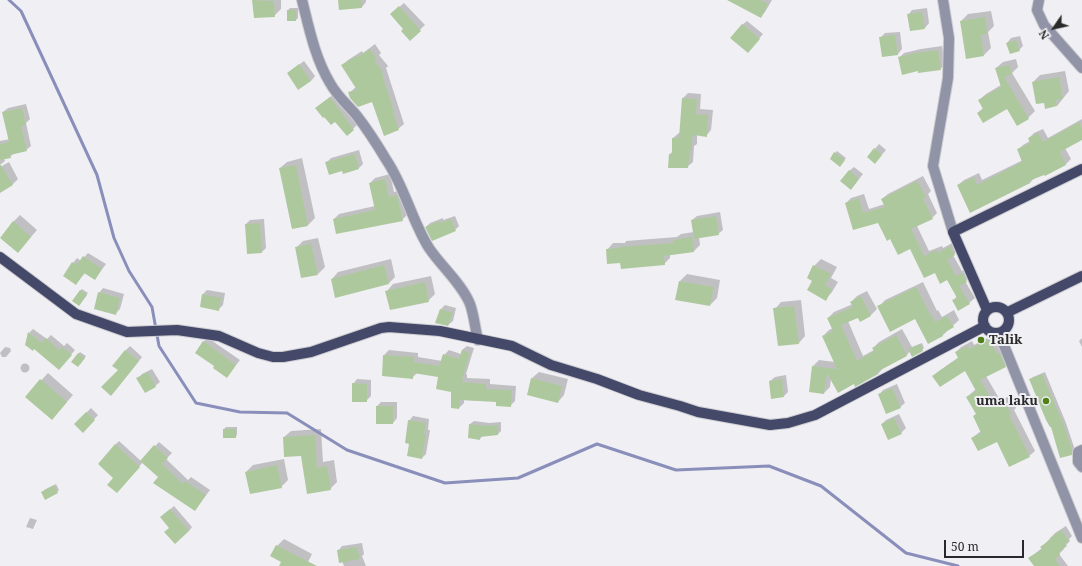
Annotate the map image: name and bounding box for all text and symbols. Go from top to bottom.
north arrow [1034,8,1074,48]
text: N [1035,27,1052,43]
place label: Talik [989,332,1022,348]
marker: Talik [976,335,986,345]
place label: uma laku [976,393,1038,409]
marker: uma laku [1041,396,1051,406]
scale bar [946,532,1026,558]
text: 50 m [951,538,979,555]

